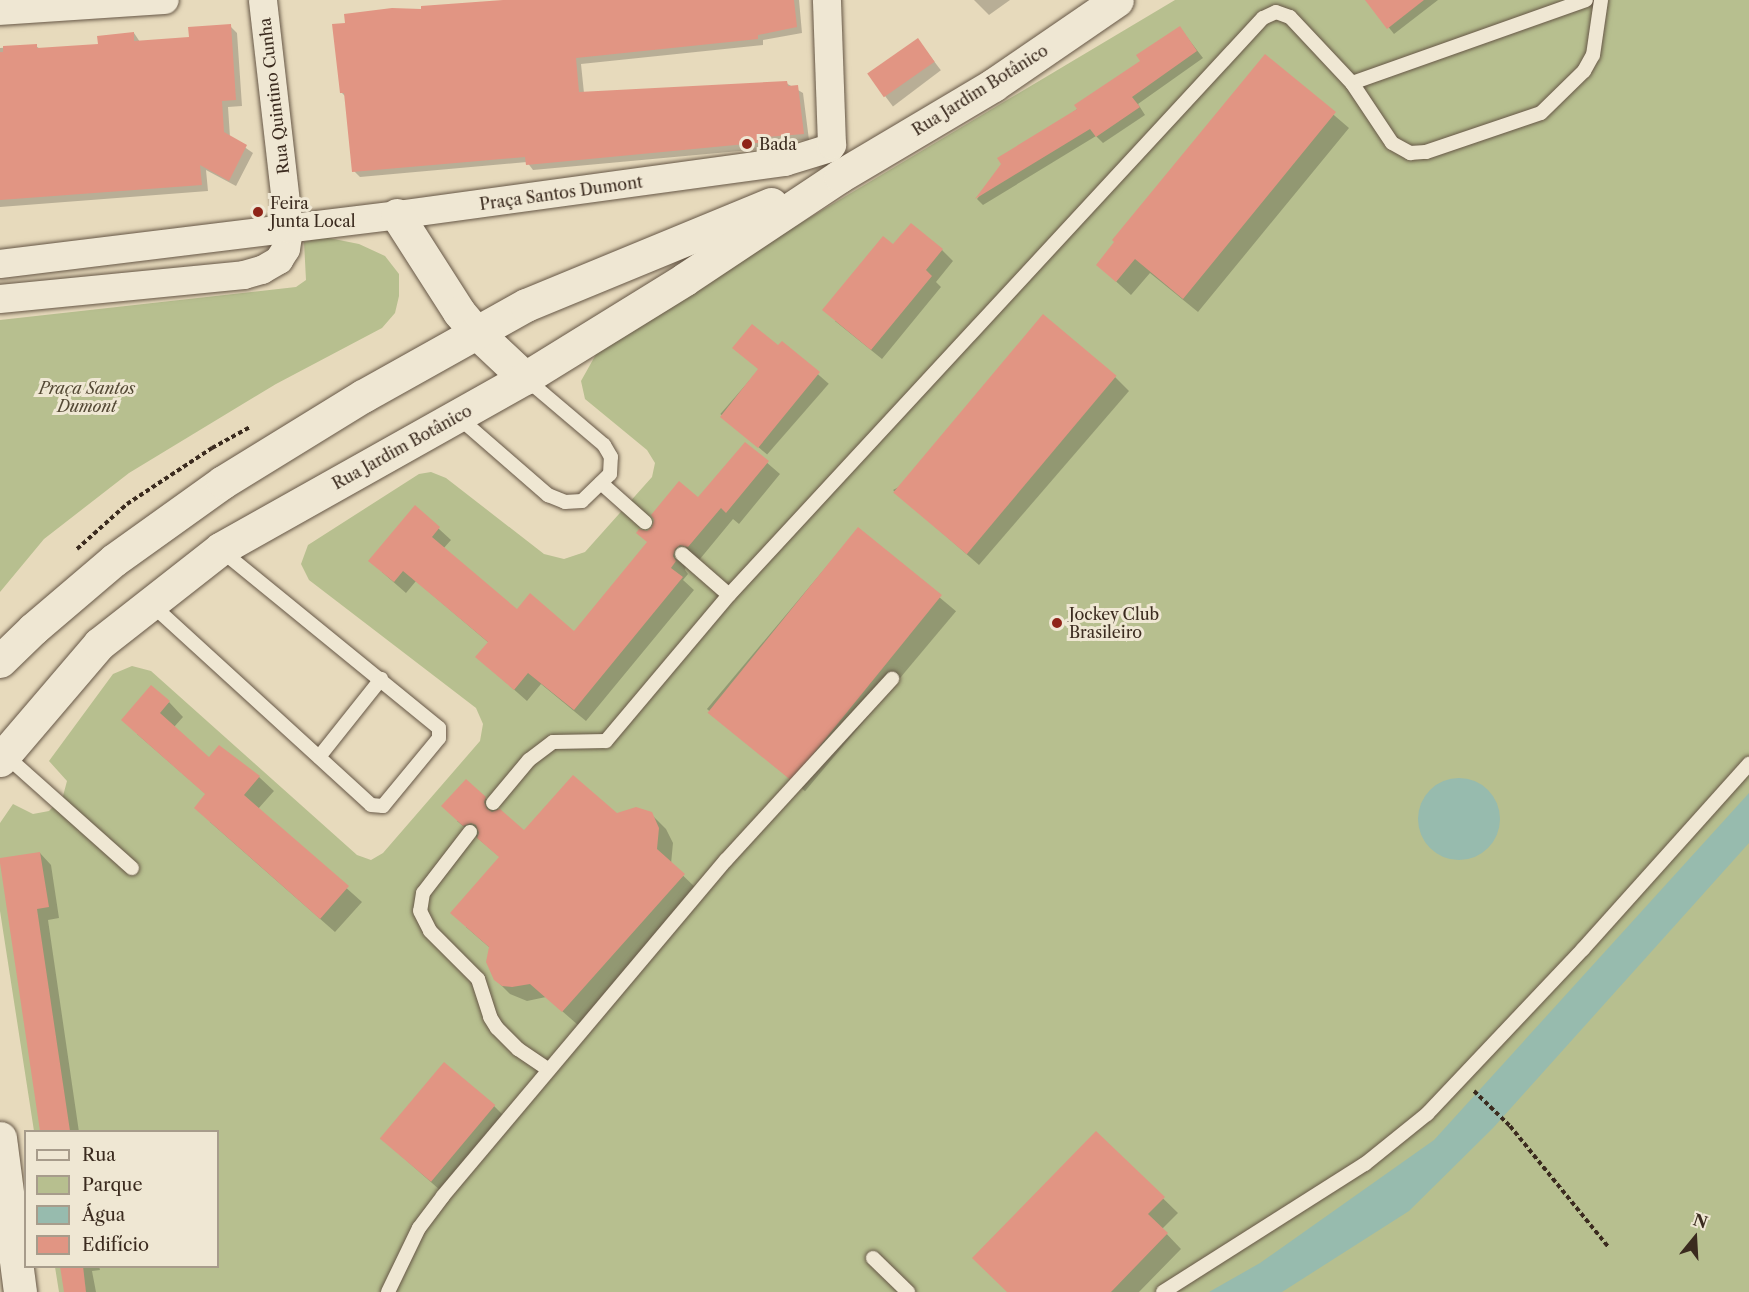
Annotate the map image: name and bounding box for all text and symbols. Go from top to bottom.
street label: Rua Quintino Cunha [255,17,293,175]
street label: Rua Jardim Botânico [909,40,1051,140]
place label: Bada [759,134,797,154]
marker: Bada [740,137,754,151]
street label: Praça Santos Dumont [478,172,644,214]
place label: Feira Junta Local [270,193,356,231]
marker: Feira Junta Local [251,205,265,219]
park label: Praça Santos Dumont [39,378,135,416]
street label: Rua Jardim Botânico [329,401,475,493]
place label: Jockey Club Brasileiro [1069,604,1160,642]
marker: Jockey Club Brasileiro [1050,616,1064,630]
legend [24,1130,219,1268]
text: Rua [82,1144,116,1166]
text: Parque [82,1174,143,1196]
text: Água [82,1204,125,1226]
north arrow [1665,1208,1725,1268]
text: N [1691,1209,1710,1233]
text: Edifício [82,1234,149,1256]

